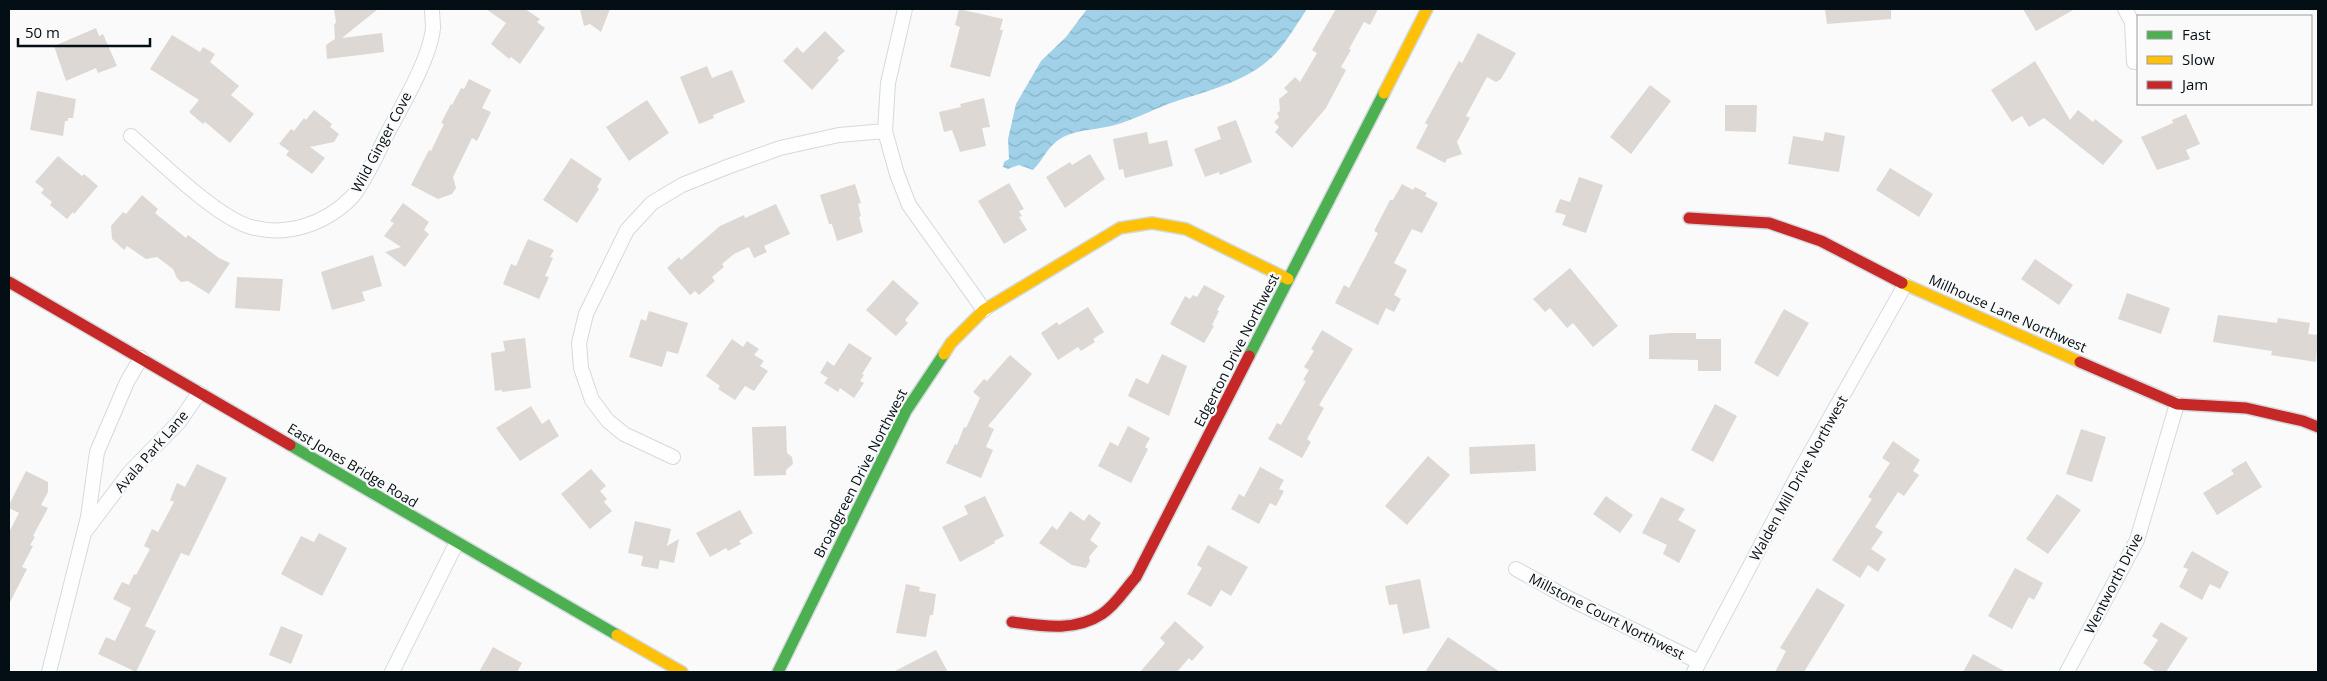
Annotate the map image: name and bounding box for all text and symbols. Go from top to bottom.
scale bar [18,15,150,47]
legend [2137,15,2312,105]
text: 50 m [25,22,60,42]
text: Fast [2182,24,2211,44]
text: Slow [2182,49,2215,69]
text: Jam [2180,74,2208,94]
street label: Wild Ginger Cove [346,88,416,196]
street label: Edgerton Drive Northwest [1189,270,1283,430]
street label: Millhouse Lane Northwest [1926,270,2090,356]
street label: Broadgreen Drive Northwest [809,385,911,561]
street label: Walden Mill Drive Northwest [1745,392,1851,564]
street label: Avala Park Lane [110,406,192,496]
street label: East Jones Bridge Road [284,418,422,512]
street label: Wentworth Drive [2079,529,2147,637]
street label: Millstone Court Northwest [1526,568,1688,664]

